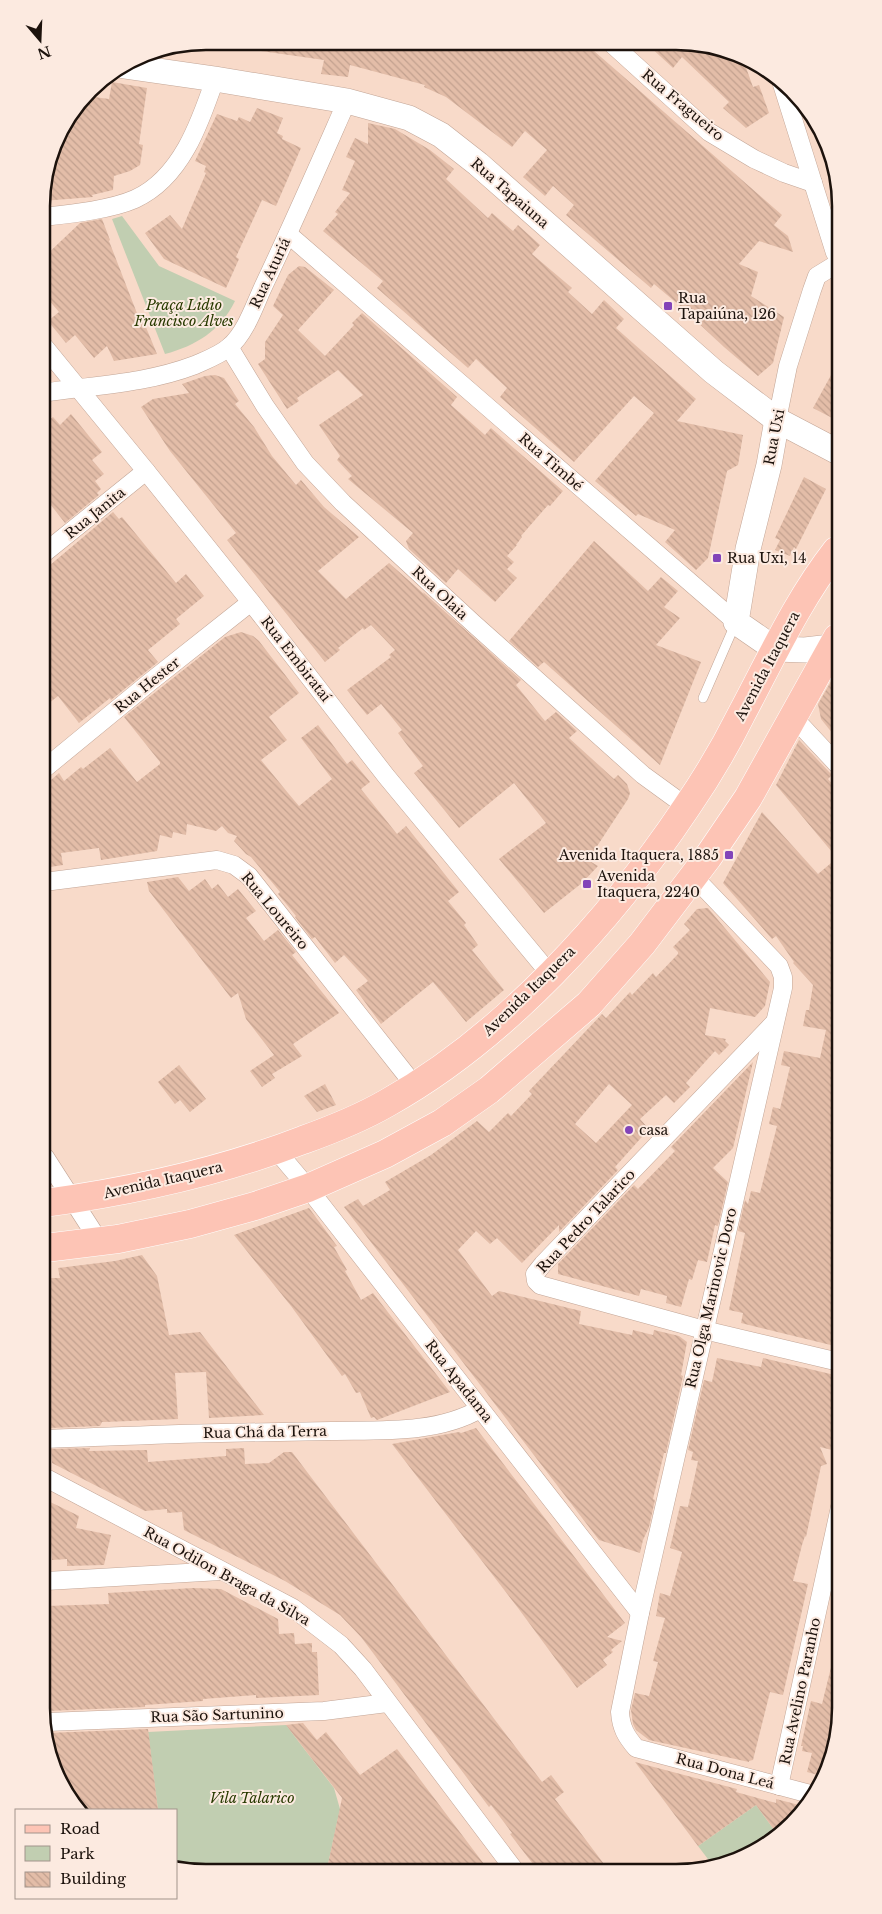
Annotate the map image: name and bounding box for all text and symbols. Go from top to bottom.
north arrow [15,15,65,65]
text: N [35,42,53,63]
street label: Rua Fragueiro [638,65,728,145]
street label: Rua Tapaiuna [467,154,553,232]
street label: Rua Aturiá [246,235,294,311]
place label: Rua Tapaiúna, 126 [678,289,776,323]
park label: Praça Lidio Francisco Alves [133,296,234,330]
marker: Rua Tapaiúna, 126 [662,300,674,312]
street label: Rua Uxi [760,407,788,467]
street label: Rua Timbé [515,429,587,495]
street label: Rua Janita [61,483,129,543]
place label: Rua Uxi, 14 [727,549,806,567]
marker: Rua Uxi, 14 [711,552,723,564]
street label: Rua Olaia [408,563,472,624]
street label: Avenida Itaquera [730,608,804,725]
street label: Rua Embirataí [257,613,335,705]
street label: Rua Hester [111,653,184,717]
place label: Avenida Itaquera, 1885 [558,846,719,864]
marker: Avenida Itaquera, 1885 [723,849,735,861]
place label: Avenida Itaquera, 2240 [596,867,700,901]
street label: Rua Loureiro [237,869,313,953]
marker: Avenida Itaquera, 2240 [581,878,593,890]
street label: Avenida Itaquera [478,942,579,1040]
place label: casa [639,1121,669,1139]
marker: casa [623,1124,635,1136]
street label: Avenida Itaquera [101,1158,224,1203]
street label: Rua Pedro Talarico [533,1165,639,1277]
street label: Rua Olga Marinovic Doro [681,1206,741,1390]
street label: Rua Apadama [421,1336,497,1426]
street label: Rua Chá da Terra [203,1422,327,1442]
street label: Rua Odilon Braga da Silva [141,1523,314,1629]
street label: Rua Avelino Paranho [776,1616,824,1766]
street label: Rua São Sartunino [150,1704,284,1726]
street label: Rua Dona Leá [674,1749,776,1793]
park label: Vila Talarico [209,1789,295,1807]
legend [15,1809,178,1899]
text: Road [60,1819,100,1838]
text: Park [60,1844,96,1863]
text: Building [60,1869,127,1888]

